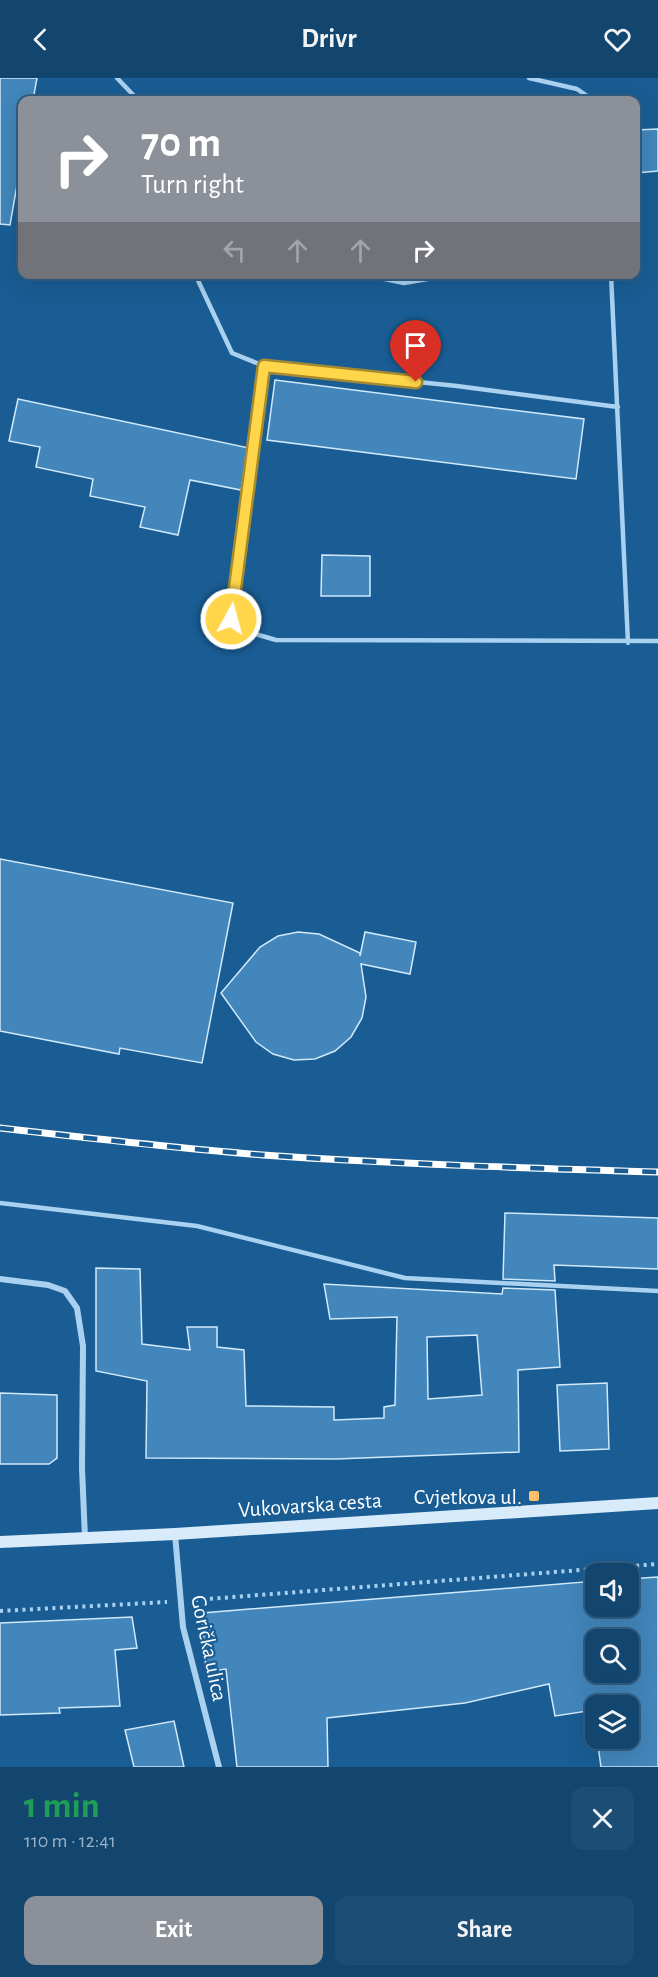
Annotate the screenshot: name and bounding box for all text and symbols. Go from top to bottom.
icon: back [24,23,57,56]
icon: heart [601,23,634,56]
text: Drivr [301,25,357,52]
icon: right [42,120,120,198]
text: 70 m [141,122,221,164]
text: Turn right [141,171,244,198]
icon: left [218,234,251,267]
icon: ahead [281,234,314,267]
icon: ahead [344,234,377,267]
icon: right [407,234,440,267]
pin [390,320,441,382]
icon: arrive [399,329,432,362]
position arrow [199,587,263,651]
place label: Cvjetkova ul. [414,1486,522,1508]
street label: Vukovarska cesta [237,1489,383,1521]
marker: Cvjetkova ul. [527,1489,541,1503]
map controls [585,1563,639,1749]
button: sound [585,1563,639,1617]
street label: Gorička ulica [187,1593,231,1703]
button: search [585,1629,639,1683]
button: layers [585,1695,639,1749]
button: close [571,1787,634,1850]
text: 1 min [24,1788,100,1824]
text: 110 m · 12:41 [24,1831,116,1851]
button: Exit [24,1896,323,1965]
button: Share [335,1896,634,1965]

